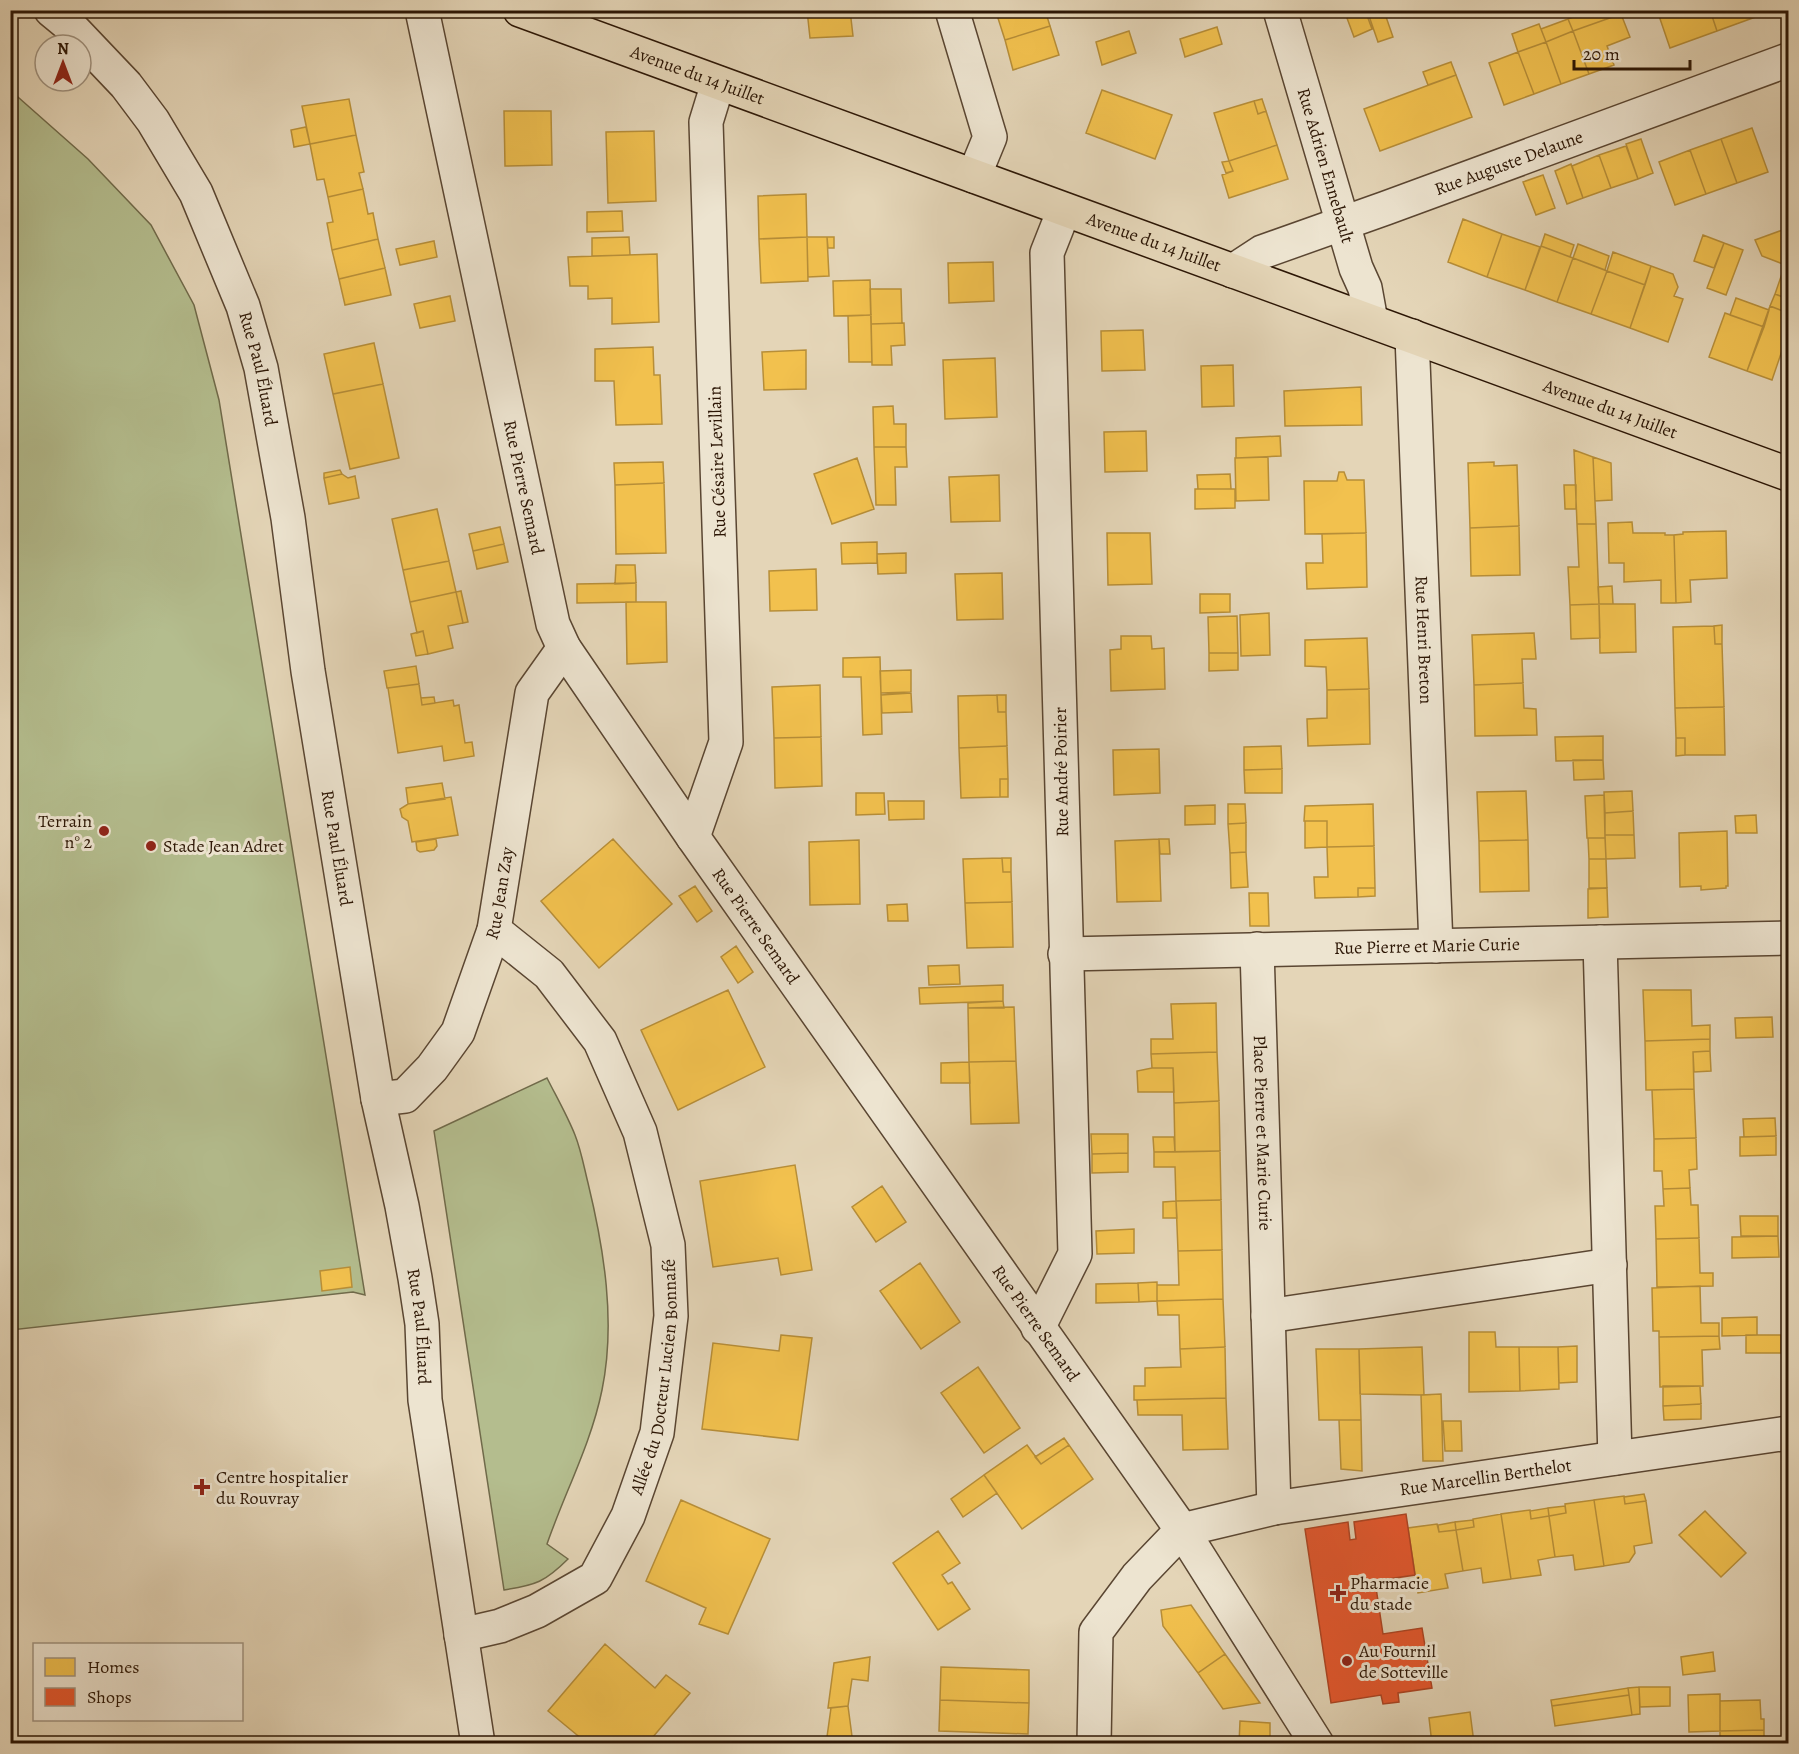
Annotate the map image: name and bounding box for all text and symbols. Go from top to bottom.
north arrow [33,33,93,93]
scale bar [1574,33,1690,71]
text: N [57,38,69,60]
street label: Avenue du 14 Juillet [626,39,768,110]
text: 20 m [1583,42,1620,66]
street label: Rue Adrien Ennebault [1292,85,1360,246]
street label: Rue Auguste Delaune [1431,125,1586,201]
street label: Avenue du 14 Juillet [1083,206,1224,278]
street label: Rue Paul Éluard [233,308,283,428]
street label: Avenue du 14 Juillet [1539,373,1681,445]
street label: Rue Césaire Levillain [702,385,732,538]
street label: Rue Pierre Semard [498,418,550,557]
street label: Rue Henri Breton [1409,575,1438,705]
street label: Rue André Poirier [1048,707,1074,837]
street label: Rue Paul Éluard [316,788,358,908]
place label: Terrain n° 2 [38,809,92,854]
marker: Terrain n° 2 [97,824,111,838]
place label: Stade Jean Adret [163,834,284,858]
marker: Stade Jean Adret [144,839,158,853]
street label: Rue Jean Zay [480,844,519,943]
street label: Rue Pierre Semard [706,863,805,989]
street label: Rue Pierre et Marie Curie [1334,932,1520,960]
street label: Place Pierre et Marie Curie [1248,1035,1278,1231]
street label: Allée du Docteur Lucien Bonnafé [624,1258,683,1499]
street label: Rue Pierre Semard [987,1260,1086,1386]
street label: Rue Paul Éluard [401,1266,436,1386]
street label: Rue Marcellin Berthelot [1398,1453,1573,1502]
place label: Centre hospitalier du Rouvray [216,1465,348,1510]
marker: Centre hospitalier du Rouvray [193,1478,211,1496]
place label: Pharmacie du stade [1350,1571,1429,1616]
marker: Pharmacie du stade [1331,1586,1345,1600]
place label: Au Fournil de Sotteville [1358,1639,1448,1684]
legend [33,1643,243,1721]
marker: Au Fournil de Sotteville [1340,1654,1354,1668]
text: Homes [87,1655,139,1679]
text: Shops [87,1685,132,1709]

